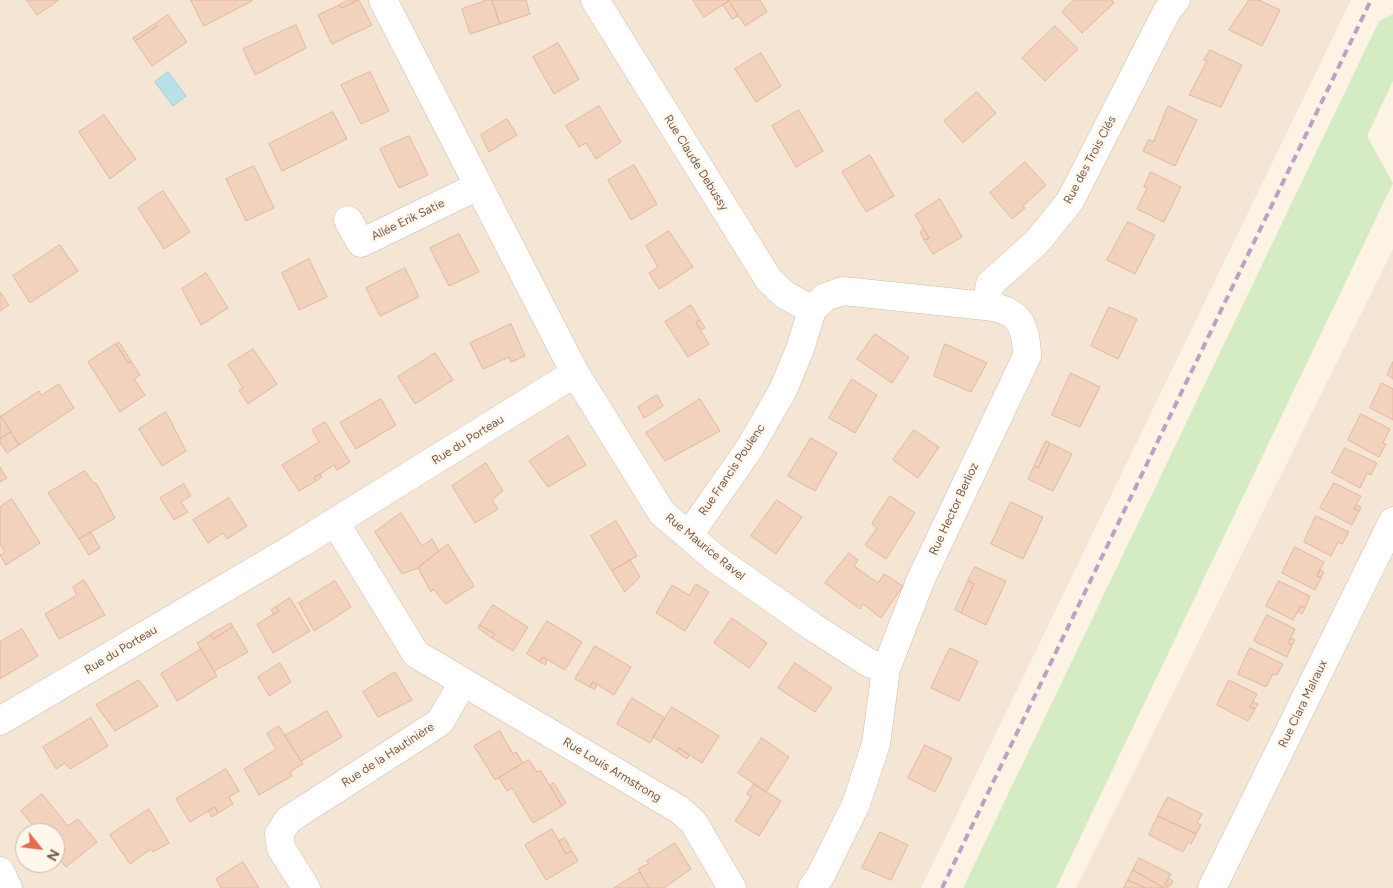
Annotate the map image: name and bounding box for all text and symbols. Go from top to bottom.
street label: Rue Claude Debussy [661,112,731,214]
street label: Rue des Trois Clés [1061,113,1119,207]
street label: Allée Erik Satie [369,196,447,244]
street label: Rue du Porteau [429,412,507,468]
street label: Rue Francis Poulenc [696,421,768,519]
street label: Rue Hector Berlioz [926,460,982,558]
street label: Rue Maurice Ravel [662,510,748,584]
street label: Rue du Porteau [82,623,160,677]
street label: Rue Clara Malraux [1276,658,1330,750]
street label: Rue de la Hautinière [339,720,437,790]
street label: Rue Louis Armstrong [560,735,664,805]
north arrow [15,823,65,873]
text: N [43,846,63,864]

